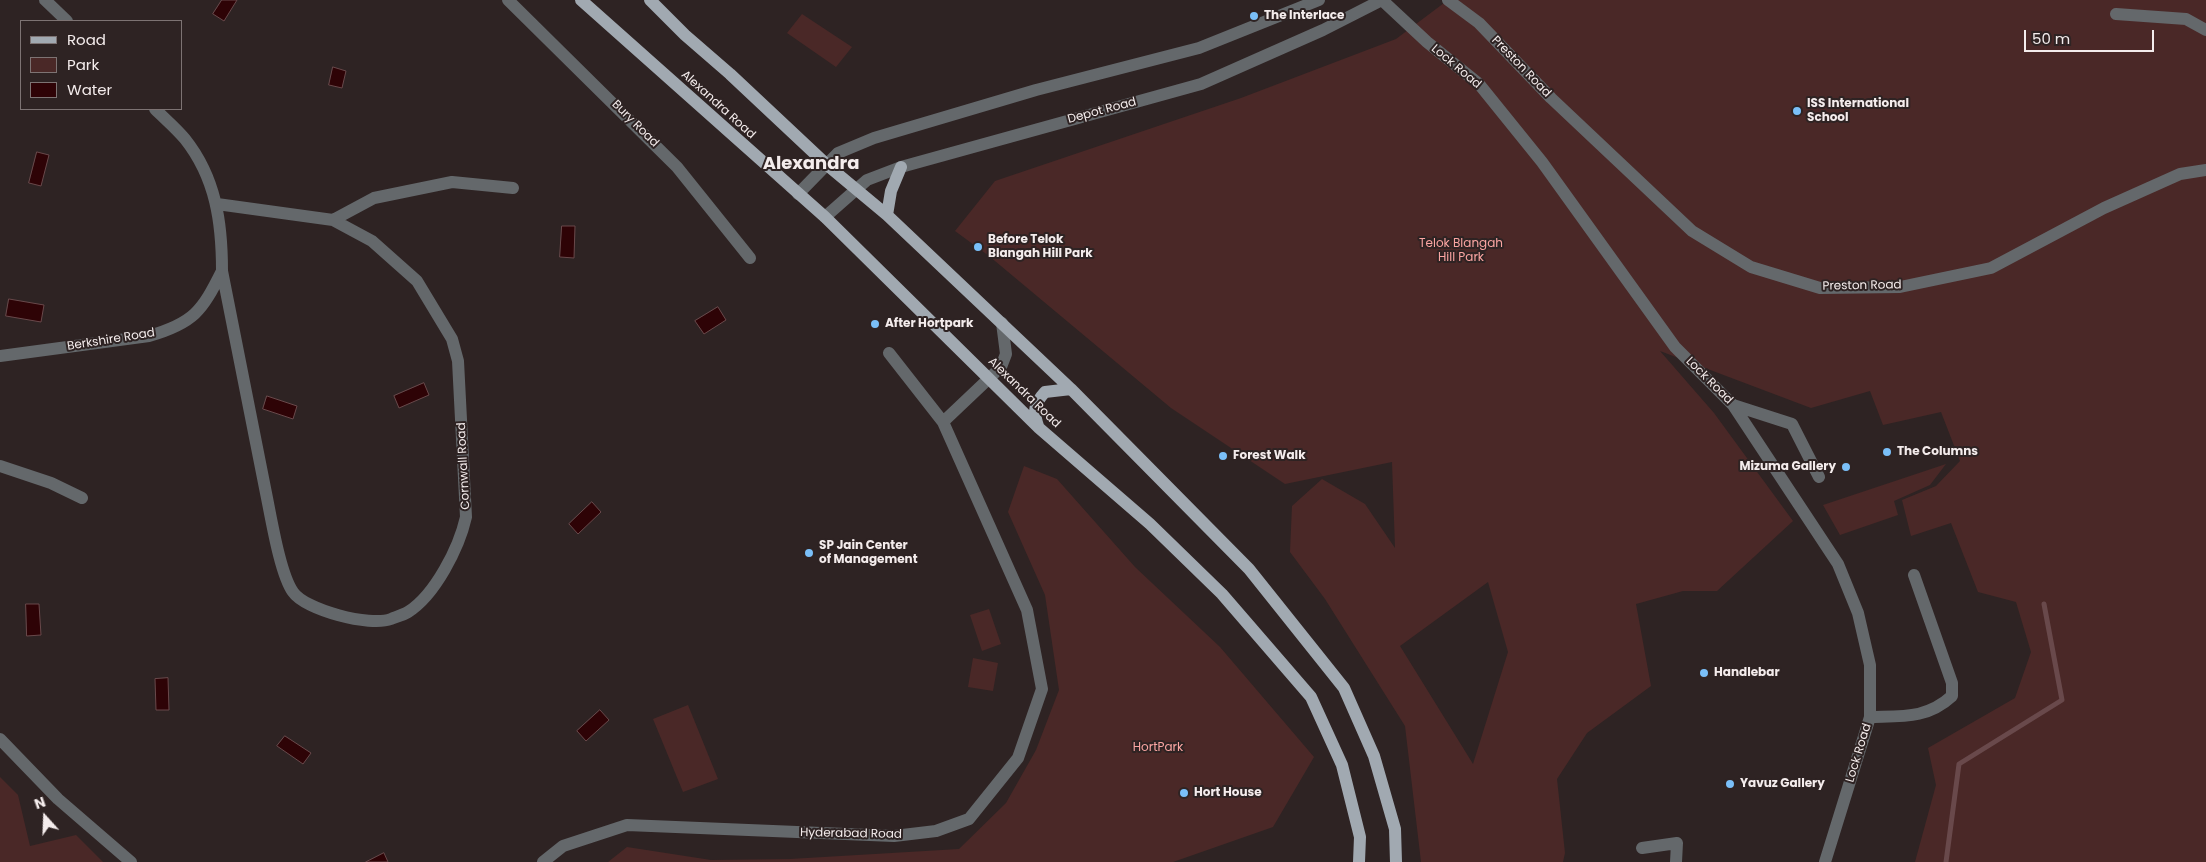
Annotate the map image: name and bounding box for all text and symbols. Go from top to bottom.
place label: The Interlace [1264,9,1344,23]
marker: The Interlace [1248,10,1260,22]
legend [20,20,182,110]
scale bar [2026,20,2156,52]
text: 50 m [2032,28,2070,49]
text: Road [67,29,106,50]
street label: Preston Road [1488,33,1554,101]
street label: Lock Road [1428,42,1484,92]
text: Park [67,54,99,75]
street label: Alexandra Road [678,68,758,142]
text: Water [67,79,112,100]
street label: Depot Road [1066,95,1138,127]
street label: Bury Road [608,97,662,151]
place label: ISS International School [1807,97,1909,125]
marker: ISS International School [1791,105,1803,117]
district label: Alexandra [763,153,859,175]
place label: Before Telok Blangah Hill Park [988,233,1093,261]
park label: Telok Blangah Hill Park [1419,237,1503,265]
marker: Before Telok Blangah Hill Park [972,241,984,253]
street label: Preston Road [1822,278,1902,294]
place label: After Hortpark [885,317,973,331]
marker: After Hortpark [869,318,881,330]
street label: Berkshire Road [66,326,156,354]
street label: Lock Road [1682,354,1736,408]
street label: Alexandra Road [985,355,1063,431]
street label: Cornwall Road [455,422,473,510]
place label: The Columns [1897,445,1978,459]
marker: The Columns [1881,446,1893,458]
place label: Forest Walk [1233,449,1306,463]
marker: Forest Walk [1217,450,1229,462]
place label: Mizuma Gallery [1740,460,1836,474]
marker: Mizuma Gallery [1840,461,1852,473]
place label: SP Jain Center of Management [819,539,918,567]
marker: SP Jain Center of Management [803,547,815,559]
place label: Handlebar [1714,666,1780,680]
marker: Handlebar [1698,667,1710,679]
street label: Lock Road [1843,722,1875,784]
park label: HortPark [1133,741,1183,755]
place label: Yavuz Gallery [1740,777,1825,791]
marker: Yavuz Gallery [1724,778,1736,790]
place label: Hort House [1194,786,1262,800]
marker: Hort House [1178,787,1190,799]
north arrow [20,792,70,842]
text: N [32,792,48,814]
street label: Hyderabad Road [800,826,902,842]

